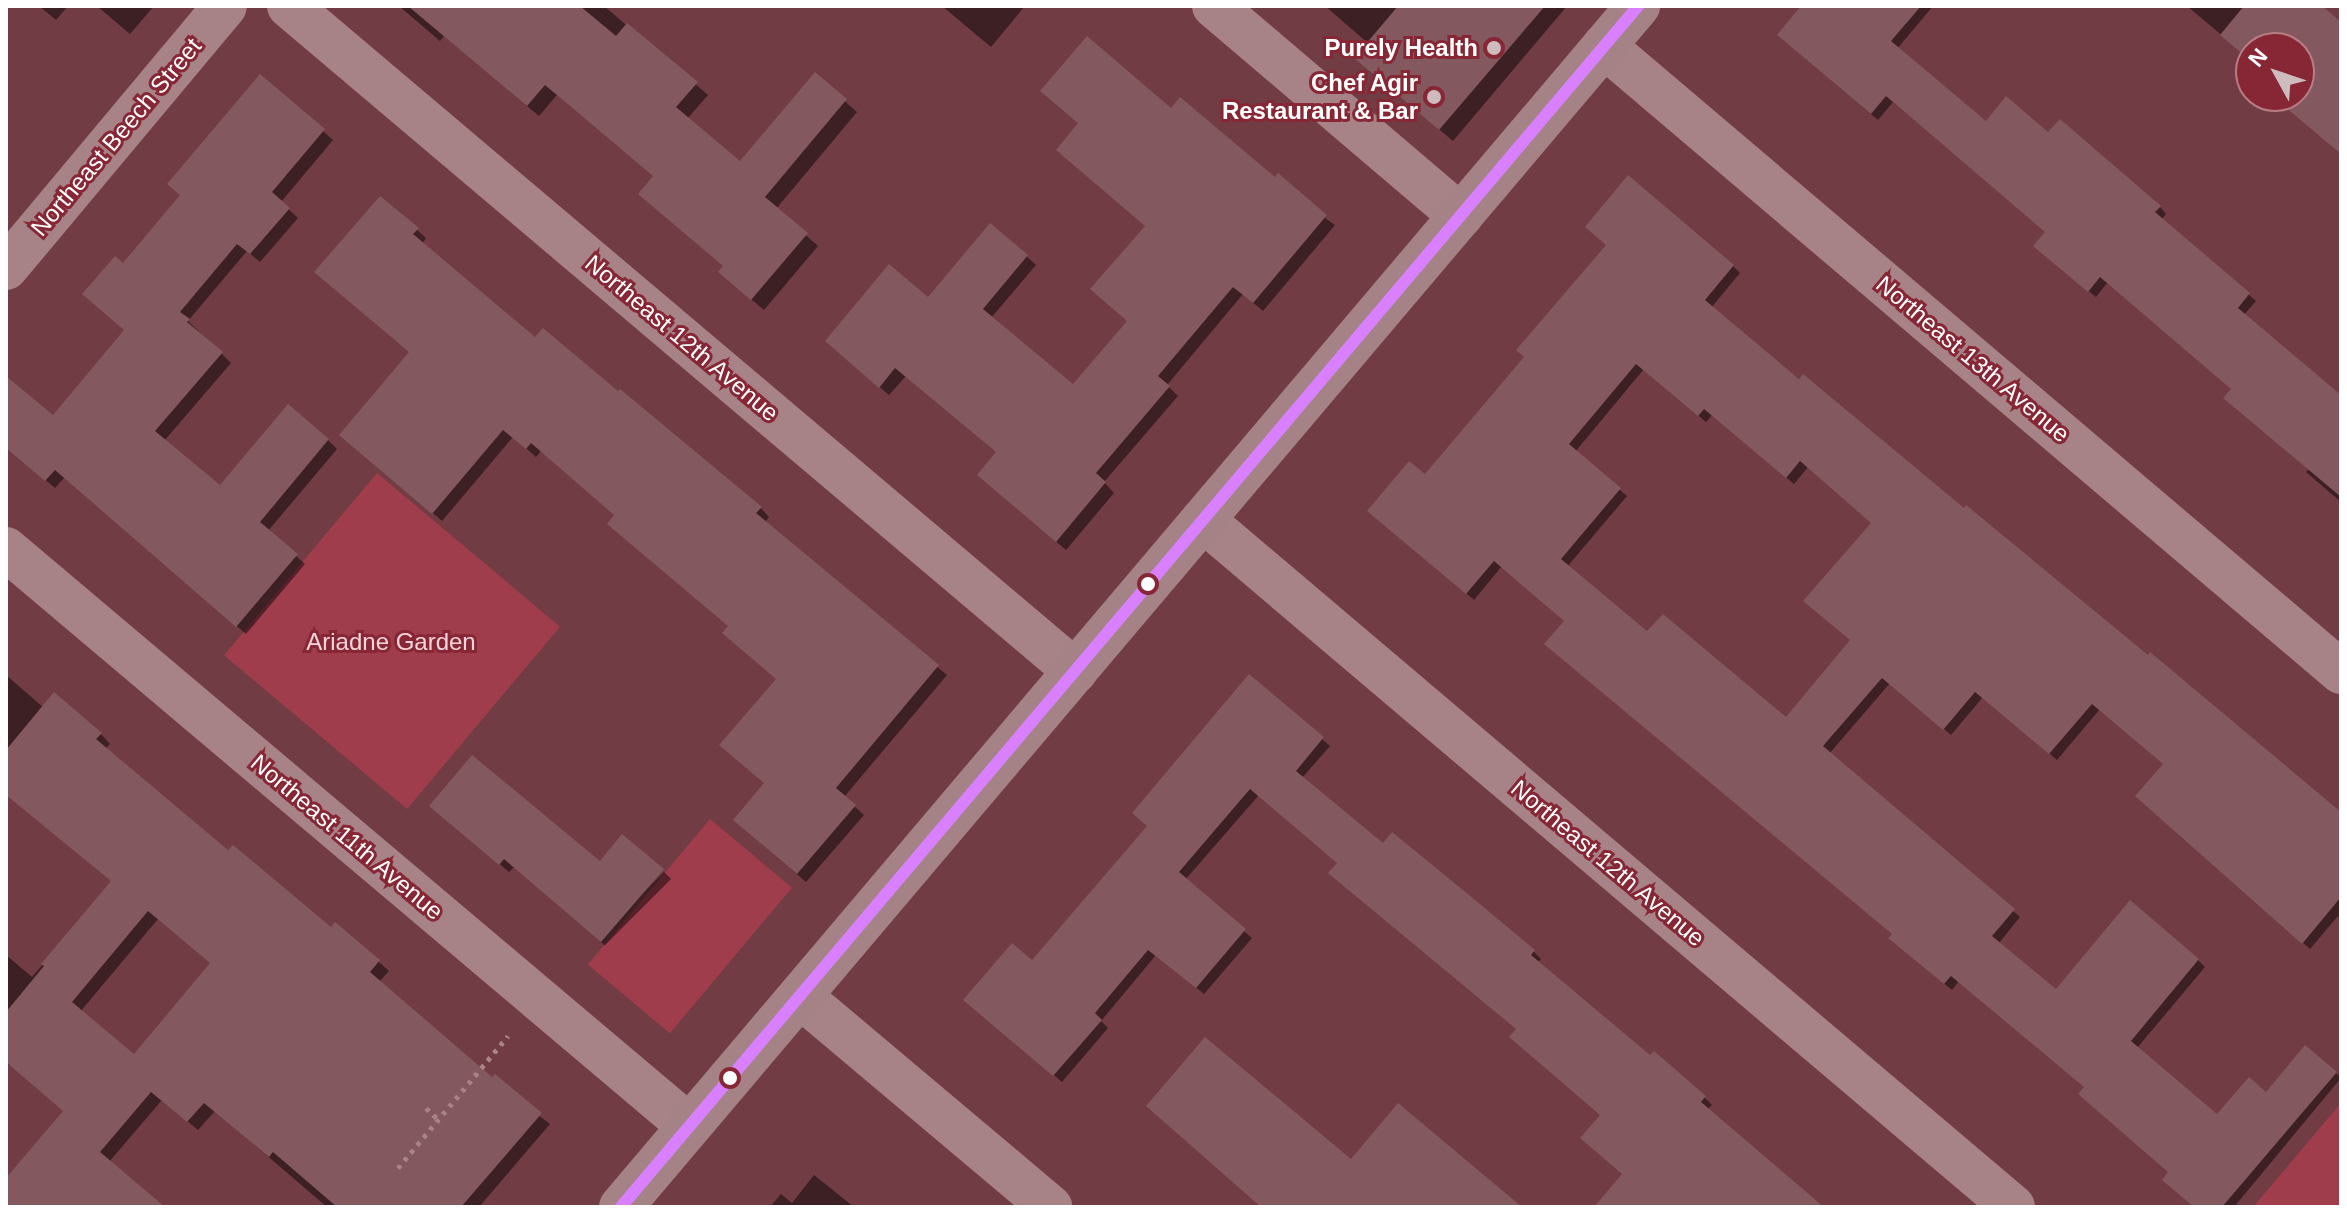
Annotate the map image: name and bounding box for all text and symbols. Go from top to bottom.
street label: Northeast Beech Street [25,32,207,242]
north arrow [2235,32,2315,112]
place label: Purely Health [1325,34,1478,62]
marker: Purely Health [1485,39,1503,57]
text: N [2243,43,2272,72]
place label: Chef Agir Restaurant & Bar [1222,69,1418,125]
marker: Chef Agir Restaurant & Bar [1425,88,1443,106]
street label: Northeast 12th Avenue [579,248,785,428]
street label: Northeast 13th Avenue [1870,269,2076,449]
unlabelled marker [1140,576,1156,592]
park label: Ariadne Garden [306,628,476,656]
street label: Northeast 11th Avenue [245,748,449,926]
street label: Northeast 12th Avenue [1505,773,1711,953]
unlabelled marker [722,1070,738,1086]

